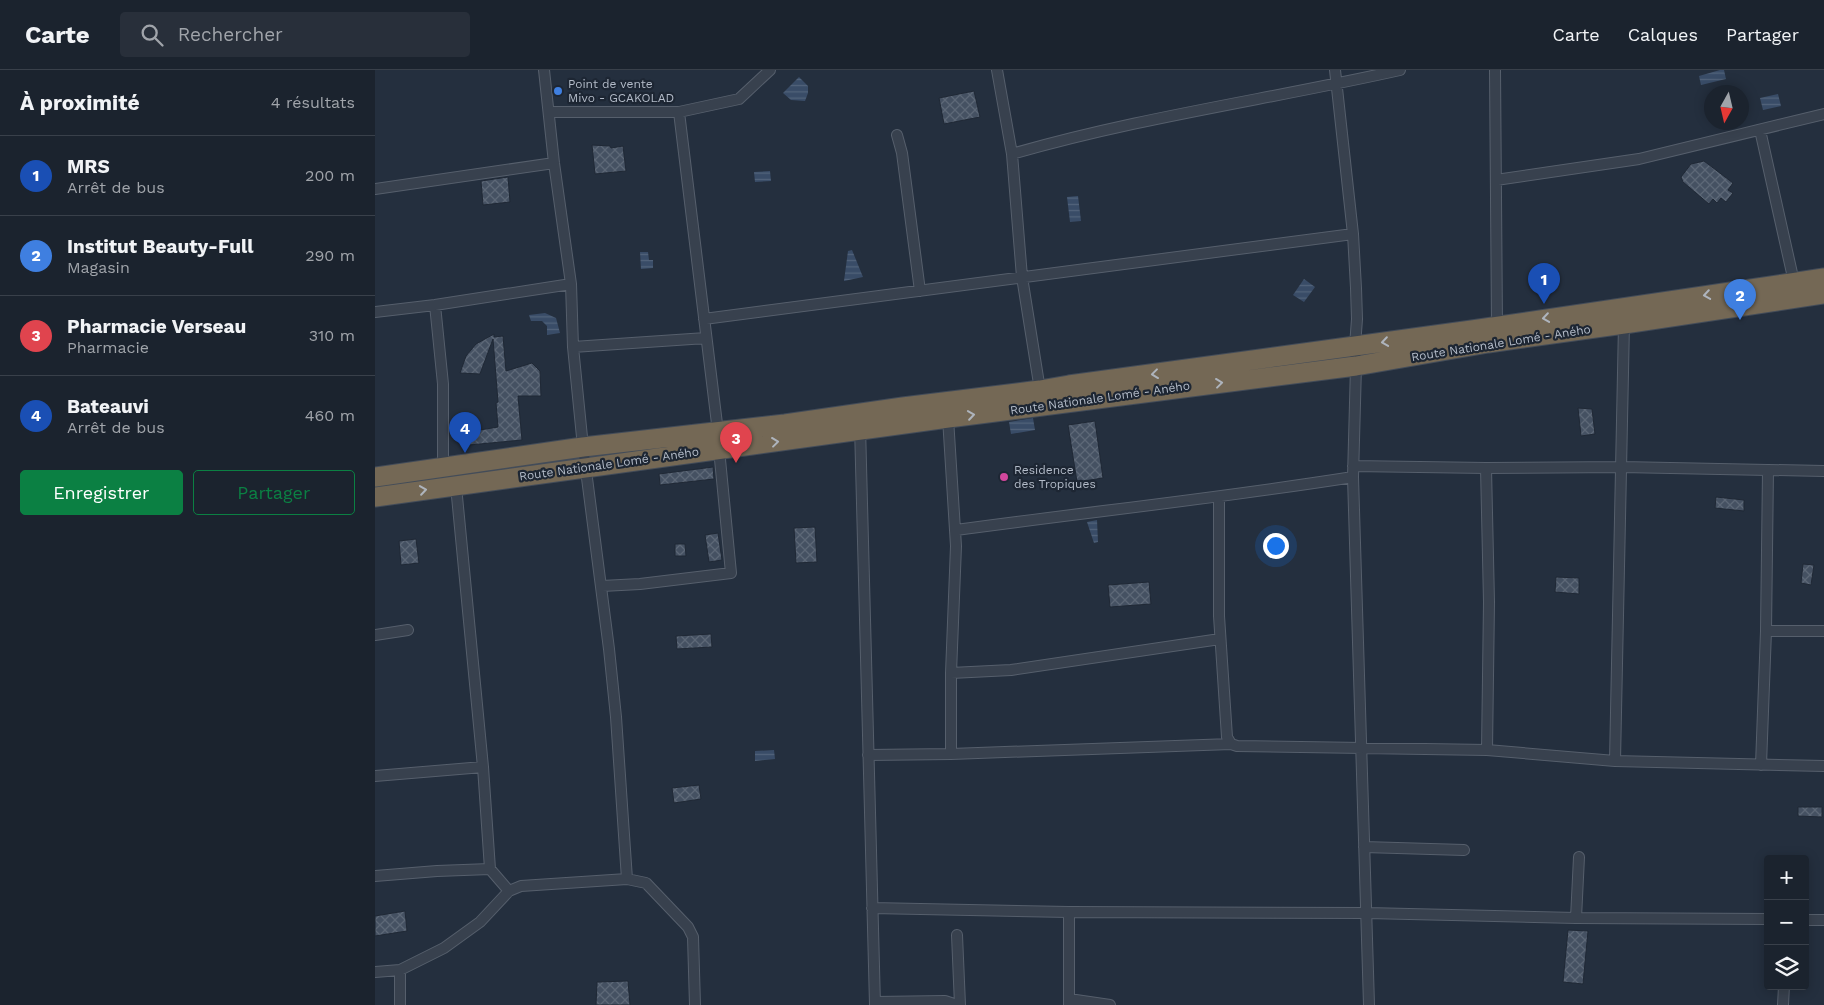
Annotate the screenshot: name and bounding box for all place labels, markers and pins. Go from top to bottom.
place label: Point de vente Mivo - GCAKOLAD [568,77,674,105]
marker: Point de vente Mivo - GCAKOLAD [552,85,564,97]
pin: 1 [1528,263,1560,304]
pin: 2 [1724,279,1756,320]
pin: 4 [449,412,481,453]
pin: 3 [720,422,752,463]
place label: Residence des Tropiques [1014,463,1096,491]
marker: Residence des Tropiques [998,471,1010,483]

